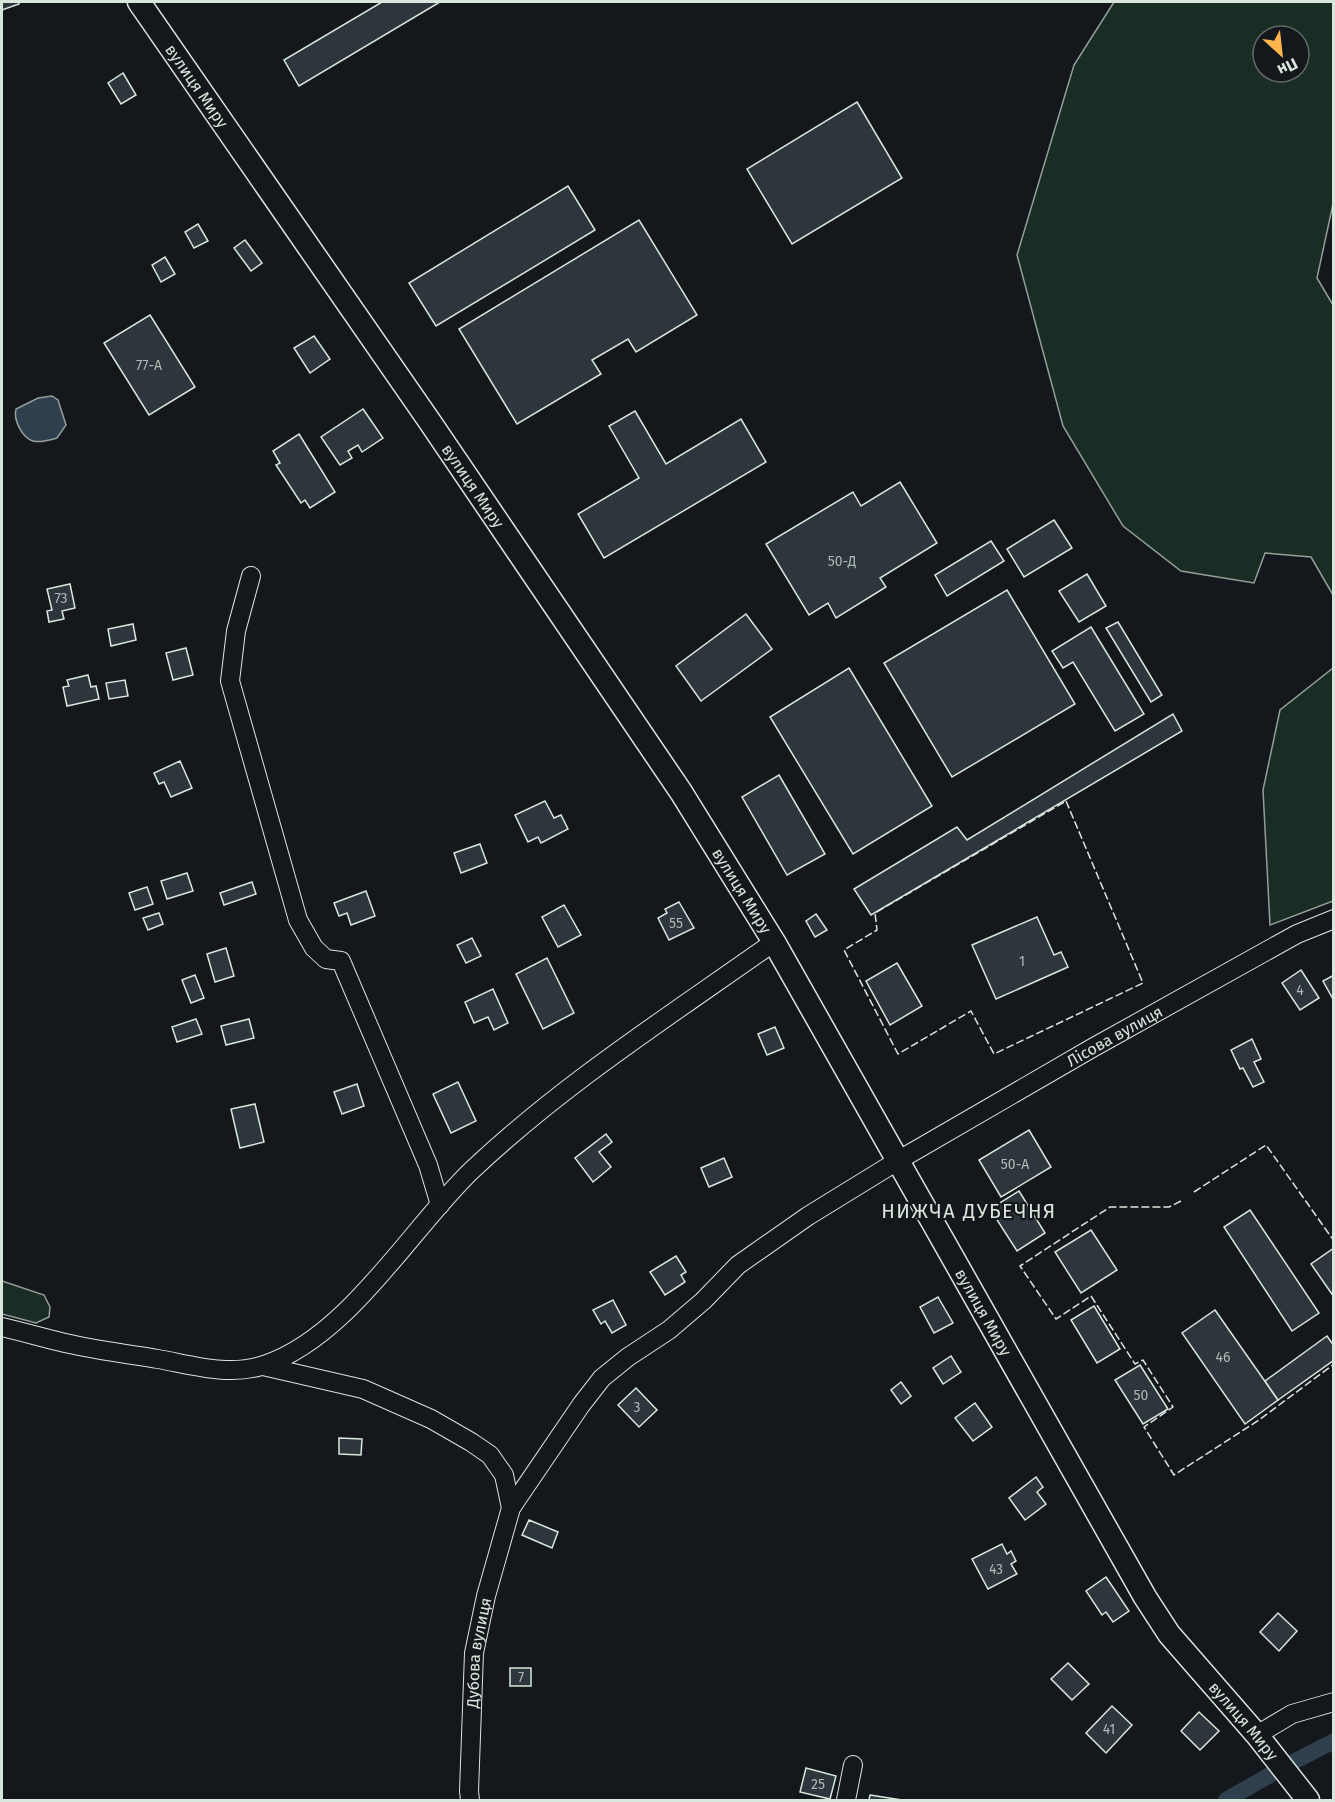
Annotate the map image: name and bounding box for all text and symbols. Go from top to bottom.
north arrow [1251,24,1311,84]
street label: вулиця Миру [162,40,233,131]
text: Пн [1274,54,1301,80]
house number: 77-А [136,357,162,374]
street label: вулиця Миру [438,440,508,531]
house number: 50-Д [828,553,856,570]
house number: 73 [54,590,68,607]
street label: вулиця Миру [708,844,776,937]
house number: 55 [669,915,683,932]
house number: 1 [1019,953,1025,970]
house number: 4 [1296,982,1304,999]
street label: Лісова вулиця [1063,1001,1166,1070]
house number: 50-А [1001,1156,1029,1173]
district label: НИЖЧА ДУБЕЧНЯ [881,1199,1057,1223]
street label: вулиця Миру [951,1265,1016,1359]
house number: 46 [1216,1349,1230,1366]
house number: 50 [1134,1387,1149,1404]
house number: 3 [634,1399,641,1416]
house number: 43 [989,1561,1003,1578]
street label: Дубова вулиця [462,1596,495,1709]
house number: 7 [518,1669,524,1686]
street label: вулиця Миру [1205,1678,1283,1764]
house number: 41 [1103,1721,1115,1738]
house number: 25 [811,1776,825,1793]

